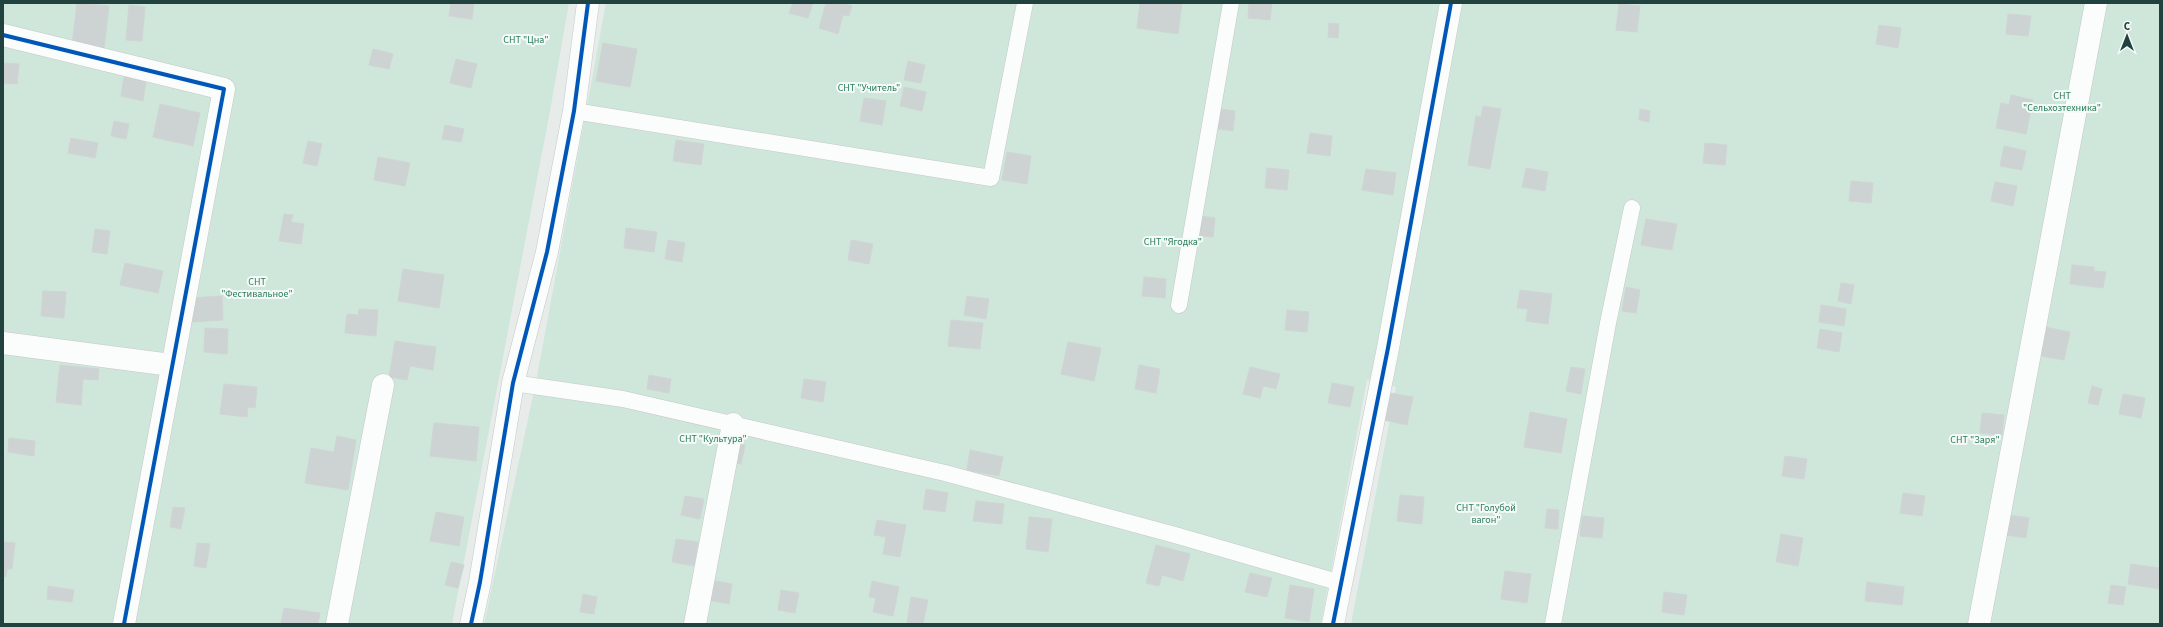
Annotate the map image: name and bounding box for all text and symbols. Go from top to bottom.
north arrow [2107,16,2147,56]
text: С [2124,19,2131,34]
park label: СНТ "Цна" [503,33,549,47]
park label: СНТ "Учитель" [838,81,900,95]
park label: СНТ "Сельхозтехника" [2023,89,2101,115]
park label: СНТ "Ягодка" [1144,235,1202,249]
park label: СНТ "Фестивальное" [221,275,293,301]
park label: СНТ "Культура" [679,432,747,446]
park label: СНТ "Заря" [1950,433,2000,447]
park label: СНТ "Голубой вагон" [1456,501,1516,527]

